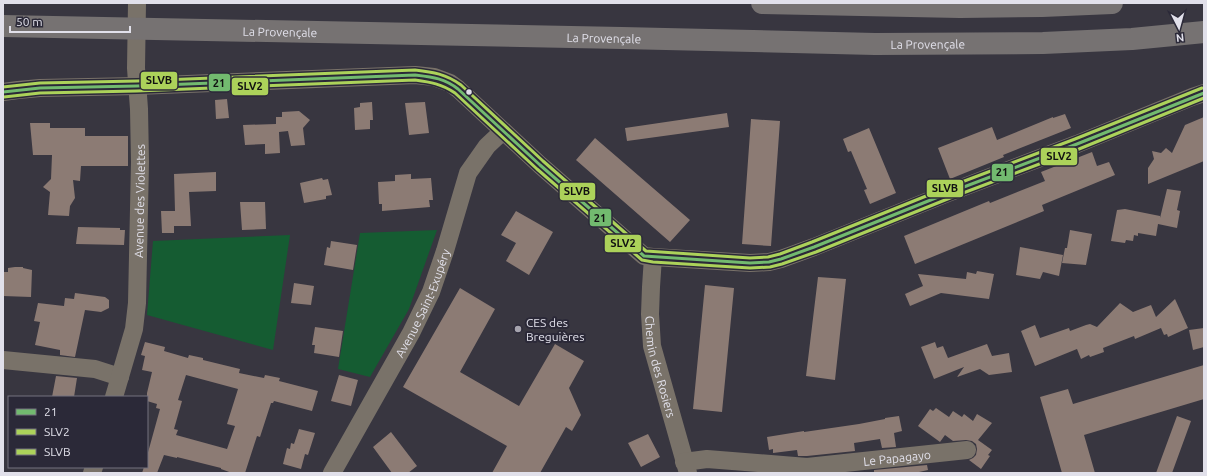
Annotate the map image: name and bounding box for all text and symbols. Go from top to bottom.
scale bar [10,8,130,34]
north arrow [1159,8,1199,48]
text: 50 m [16,15,43,28]
street label: La Provençale [243,24,317,39]
street label: La Provençale [566,30,641,45]
text: N [1175,32,1185,44]
street label: La Provençale [890,37,965,50]
line badge: SLVB [140,71,178,90]
line badge: 21 [208,73,231,92]
text: SLVB [146,74,172,86]
text: 21 [213,77,225,89]
line badge: SLV2 [231,77,269,96]
text: SLV2 [237,80,263,92]
unlabelled marker [464,87,474,97]
street label: Avenue des Violettes [131,144,147,258]
line badge: SLV2 [1040,147,1078,166]
text: SLV2 [1046,150,1072,162]
line badge: 21 [991,163,1014,182]
text: 21 [996,166,1008,178]
line badge: SLVB [926,179,964,198]
line badge: SLVB [559,182,596,201]
text: SLVB [932,182,958,194]
text: SLVB [564,185,590,197]
line badge: 21 [589,208,612,227]
text: 21 [594,212,606,224]
line badge: SLV2 [604,234,642,253]
text: SLV2 [610,237,636,249]
street label: Avenue Saint-Exupéry [392,247,452,359]
street label: Chemin des Rosiers [644,315,678,419]
place label: CES des Breguières [526,316,584,343]
marker: CES des Breguières [513,324,523,334]
legend [8,396,148,468]
text: 21 [44,405,58,418]
text: SLV2 [44,425,70,438]
text: SLVB [44,445,71,458]
street label: Le Papagayo [863,447,931,467]

